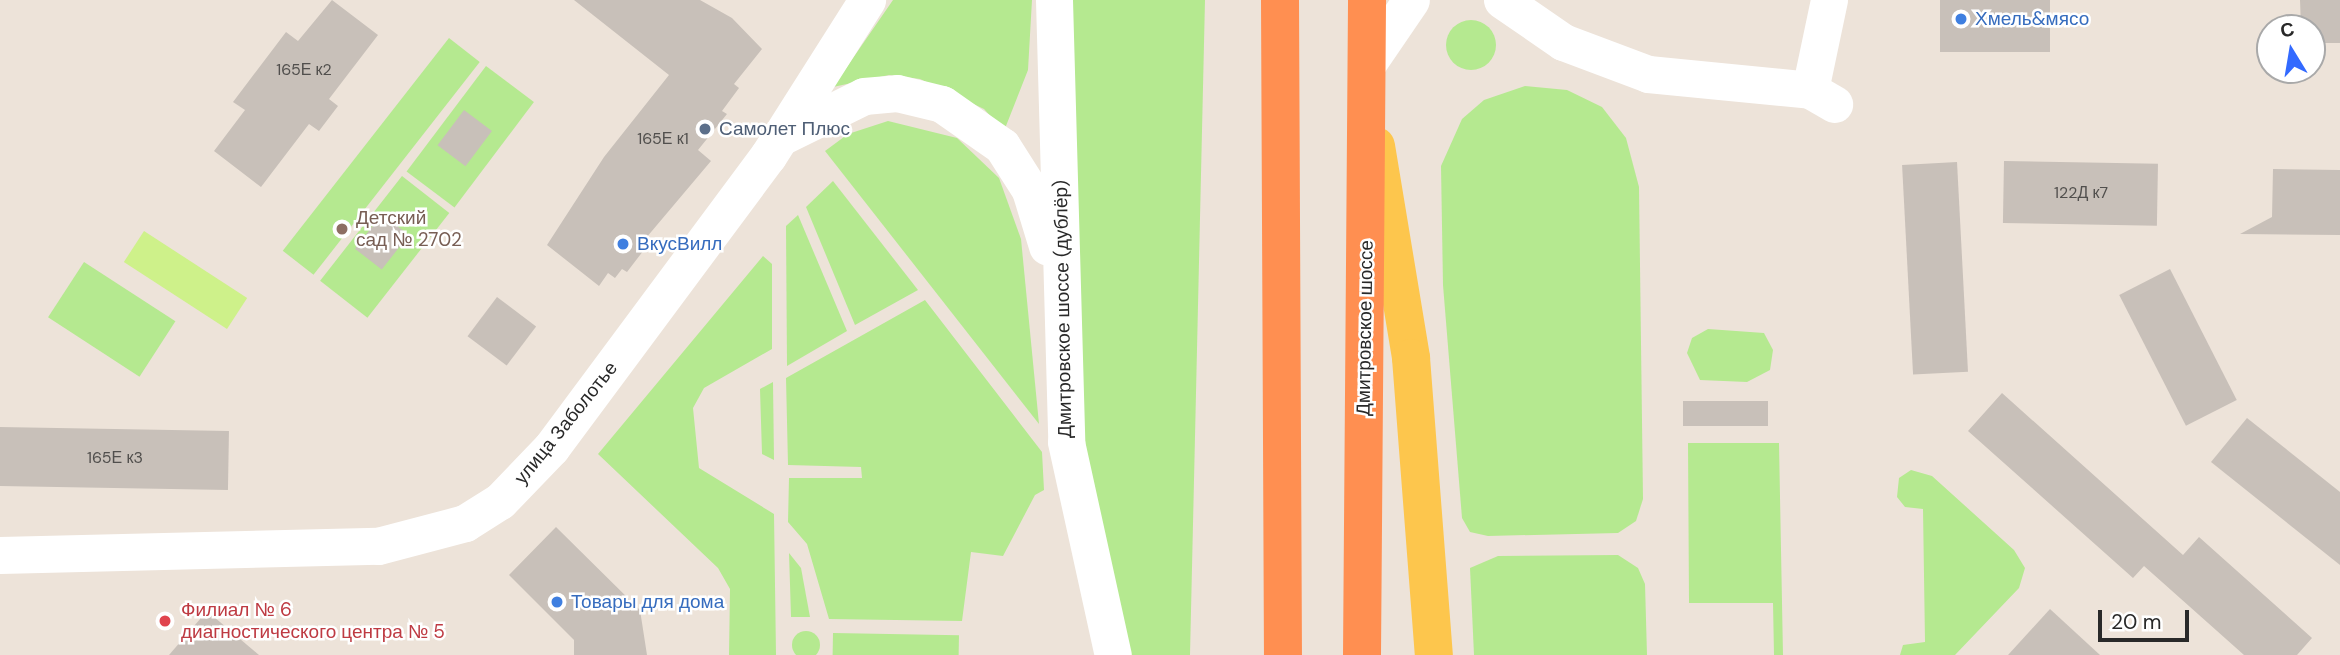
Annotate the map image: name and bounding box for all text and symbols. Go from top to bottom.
place label: Хмель&мясо [1975,8,2089,30]
marker: Хмель&мясо [1953,11,1969,27]
north arrow [2256,14,2326,84]
text: С [2278,16,2296,43]
house number: 165Е к2 [276,60,332,80]
place label: Самолет Плюс [719,118,850,140]
marker: Самолет Плюс [697,121,713,137]
house number: 165Е к1 [637,129,689,149]
street label: Дмитровское шоссе (дублёр) [1049,180,1077,438]
house number: 122Д к7 [2054,183,2108,203]
place label: Детский сад № 2702 [356,207,462,251]
marker: Детский сад № 2702 [334,221,350,237]
place label: ВкусВилл [637,233,722,255]
marker: ВкусВилл [615,236,631,252]
street label: Дмитровское шоссе [1352,240,1378,416]
street label: улица Заболотье [510,357,622,489]
house number: 165Е к3 [87,448,143,468]
place label: Товары для дома [571,591,724,613]
marker: Товары для дома [549,594,565,610]
scale bar [2102,596,2193,640]
place label: Филиал № 6 диагностического центра № 5 [181,599,445,643]
text: 20 m [2111,608,2162,636]
marker: Филиал № 6 диагностического центра № 5 [155,611,175,631]

